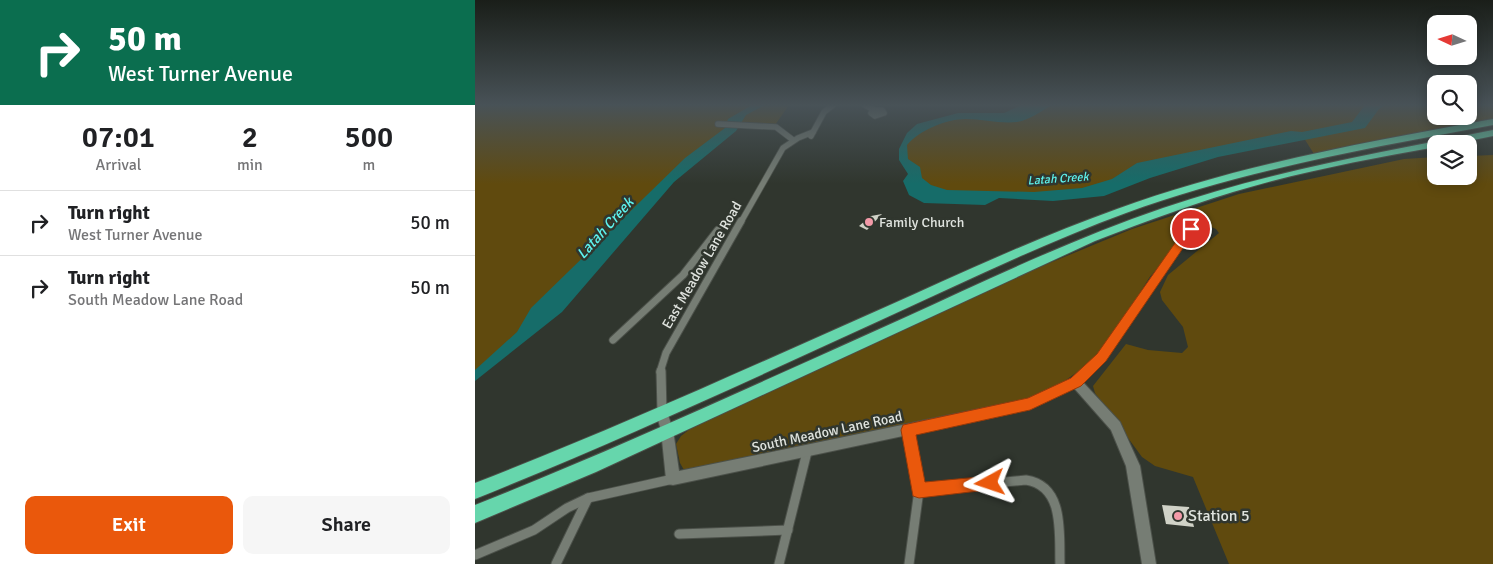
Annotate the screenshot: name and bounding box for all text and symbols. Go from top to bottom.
north arrow [1427,15,1477,65]
map controls [1427,15,1477,185]
text: 50 m [108,17,182,60]
icon: right [25,20,90,85]
text: West Turner Avenue [108,60,293,87]
button: search [1427,75,1477,125]
text: 07:01 [82,119,155,156]
text: 2 [242,119,258,156]
text: 500 [345,119,393,156]
button: layers [1427,135,1477,185]
text: Arrival [95,155,141,175]
text: min [237,155,263,175]
text: m [362,155,375,175]
water label: Latah Creek [1027,169,1090,189]
water label: Latah Creek [573,193,638,262]
street label: East Meadow Lane Road [659,198,745,332]
text: Turn right [68,201,150,225]
pin [1170,208,1212,250]
icon: right [25,209,53,237]
text: 50 m [410,211,450,235]
place label: Family Church [879,214,964,231]
icon: arrive [1177,215,1205,243]
marker: Family Church [863,216,875,228]
text: West Turner Avenue [68,225,202,245]
text: Turn right [68,266,150,290]
icon: right [25,274,53,302]
text: 50 m [410,276,450,300]
text: South Meadow Lane Road [68,290,243,310]
street label: South Meadow Lane Road [750,408,904,456]
position arrow [963,456,1015,508]
button: Exit [25,496,233,554]
button: Share [243,496,450,554]
place label: Station 5 [1188,506,1250,526]
marker: Station 5 [1172,510,1184,522]

